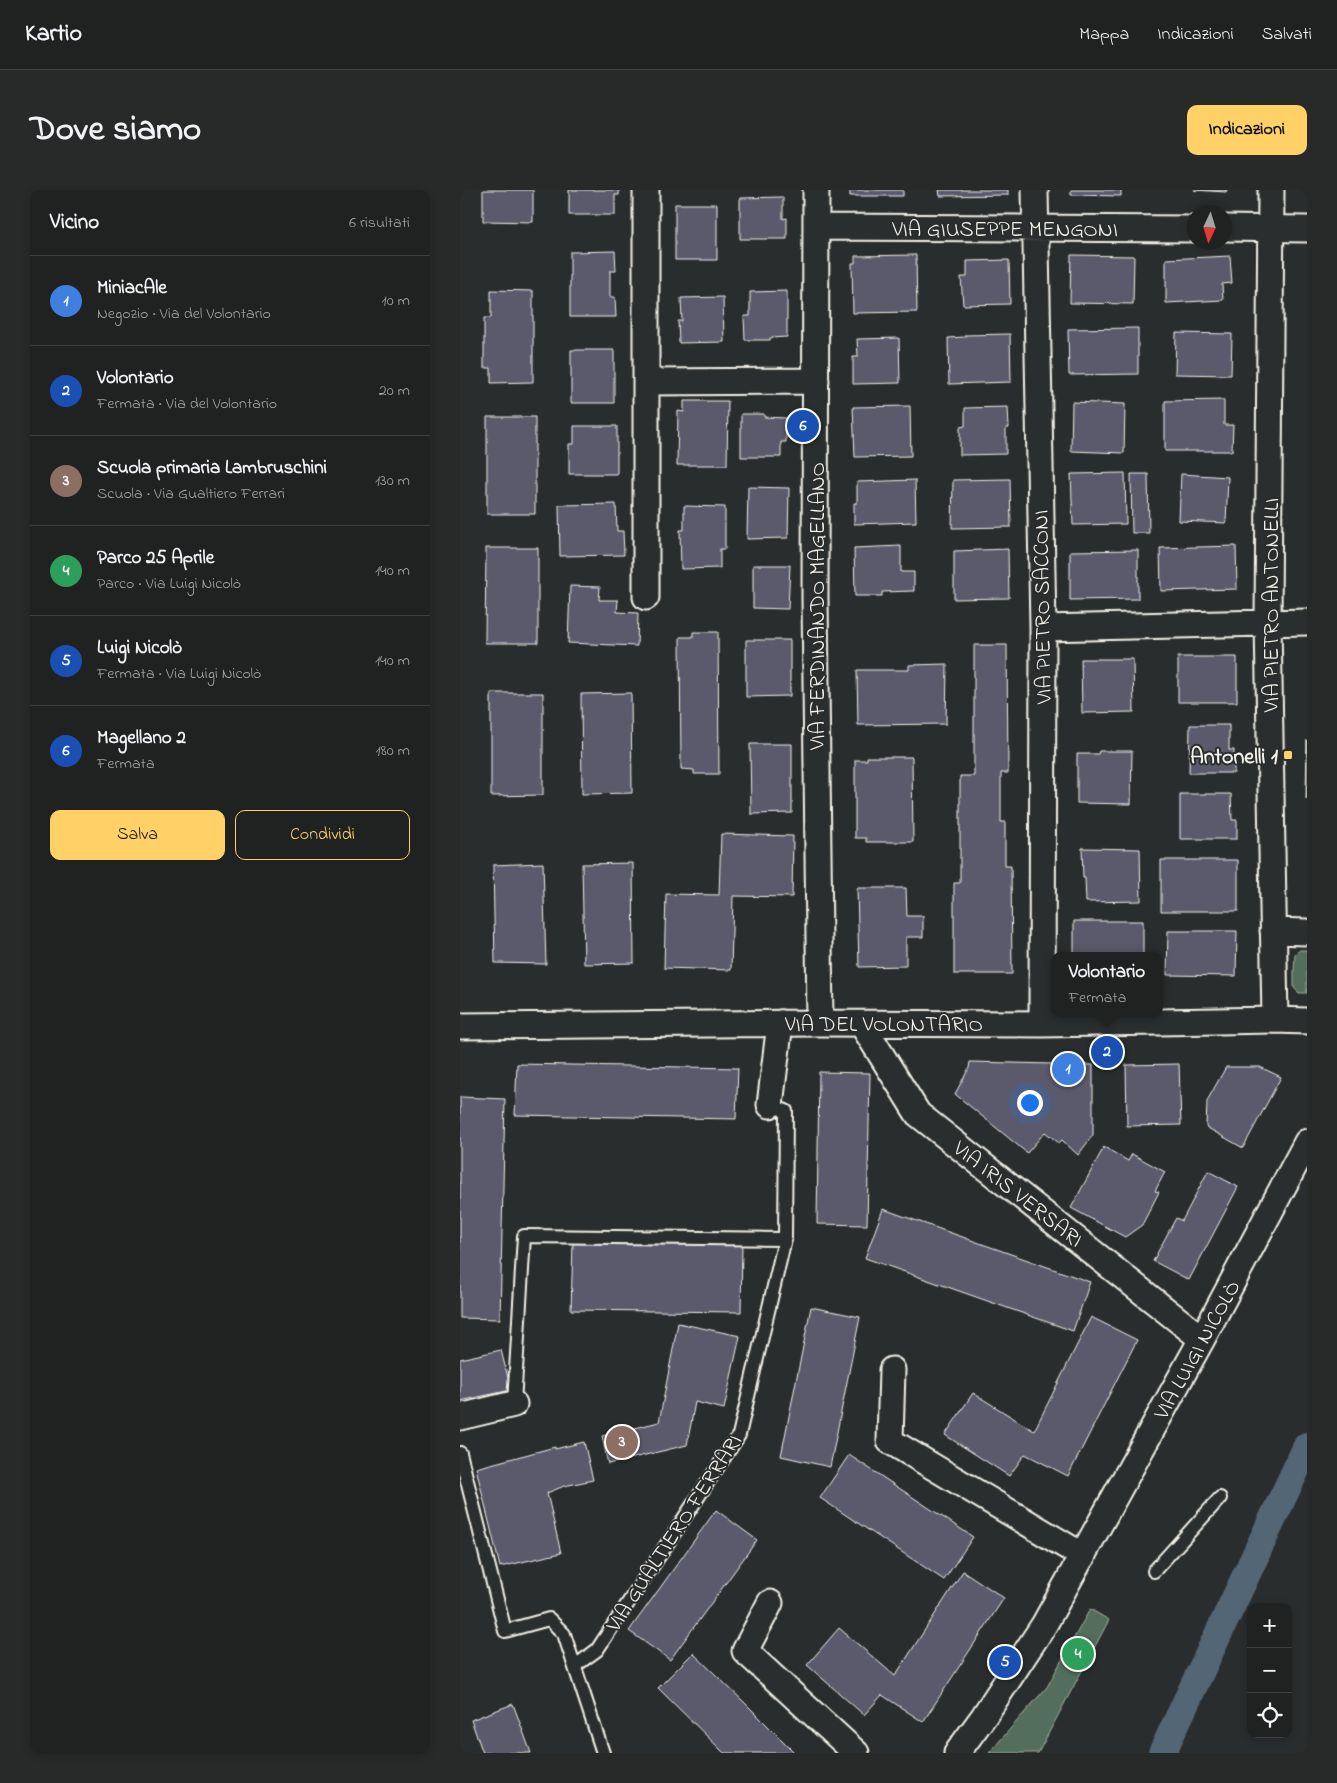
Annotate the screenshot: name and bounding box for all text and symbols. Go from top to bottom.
text: Kartio [25,17,82,52]
text: Mappa [1079,22,1129,48]
text: Indicazioni [1157,22,1234,48]
text: Salvati [1262,22,1312,48]
text: Dove siamo [30,105,201,156]
button: Indicazioni [1187,105,1307,155]
north arrow [1187,205,1232,250]
text: Vicino [50,208,99,238]
text: 6 risultati [349,211,410,235]
street label: VIA GIUSEPPE MENGONI [891,215,1118,247]
text: MiniacAle [97,275,167,302]
text: 1 [63,289,69,313]
text: 10 m [382,289,410,313]
text: Negozio · Via del Volontario [97,302,271,326]
text: Volontario [97,365,174,392]
text: 2 [62,379,70,403]
text: 20 m [379,379,410,403]
text: Fermata · Via del Volontario [97,392,277,416]
pin: 6 [787,407,819,445]
text: Scuola primaria Lambruschini [97,455,327,482]
street label: VIA FERDINANDO MAGELLANO [803,462,835,751]
text: 3 [63,469,69,493]
text: 130 m [375,469,410,493]
text: Scuola · Via Gualtiero Ferrari [97,482,285,506]
street label: VIA PIETRO ANTONELLI [1257,498,1289,713]
street label: VIA PIETRO SACCONI [1026,509,1062,705]
text: Parco 25 Aprile [97,545,214,572]
text: 4 [63,559,69,583]
text: 140 m [375,559,410,583]
text: Parco · Via Luigi Nicolò [97,572,241,596]
text: Luigi Nicolò [97,635,182,662]
text: 5 [61,649,71,673]
text: 140 m [375,649,410,673]
text: Fermata · Via Luigi Nicolò [97,662,261,686]
text: Magellano 2 [97,725,186,752]
text: 6 [62,739,70,763]
text: 180 m [376,739,410,763]
place label: Antonelli 1 [1190,742,1278,774]
marker: Antonelli 1 [1282,749,1294,761]
text: Fermata [97,752,155,776]
button: Salva [50,810,225,860]
button: Condividi [235,810,410,860]
popup [1051,952,1163,1017]
text: Volontario [1069,959,1145,986]
text: Fermata [1069,986,1126,1010]
street label: VIA DEL VOLONTARIO [784,1010,983,1042]
pin: 2 [1091,1033,1123,1071]
pin: 1 [1052,1050,1084,1088]
your location [1017,1090,1043,1116]
street label: VIA IRIS VERSARI [944,1134,1089,1256]
street label: VIA LUIGI NICOLÒ [1147,1275,1250,1427]
pin: 3 [606,1423,638,1461]
street label: VIA GUALTIERO FERRARI [599,1428,752,1640]
map controls [1247,1603,1292,1738]
button: + [1247,1603,1292,1648]
pin: 4 [1062,1635,1094,1673]
pin: 5 [989,1643,1021,1681]
button: − [1247,1648,1292,1693]
button: locate [1247,1693,1292,1738]

